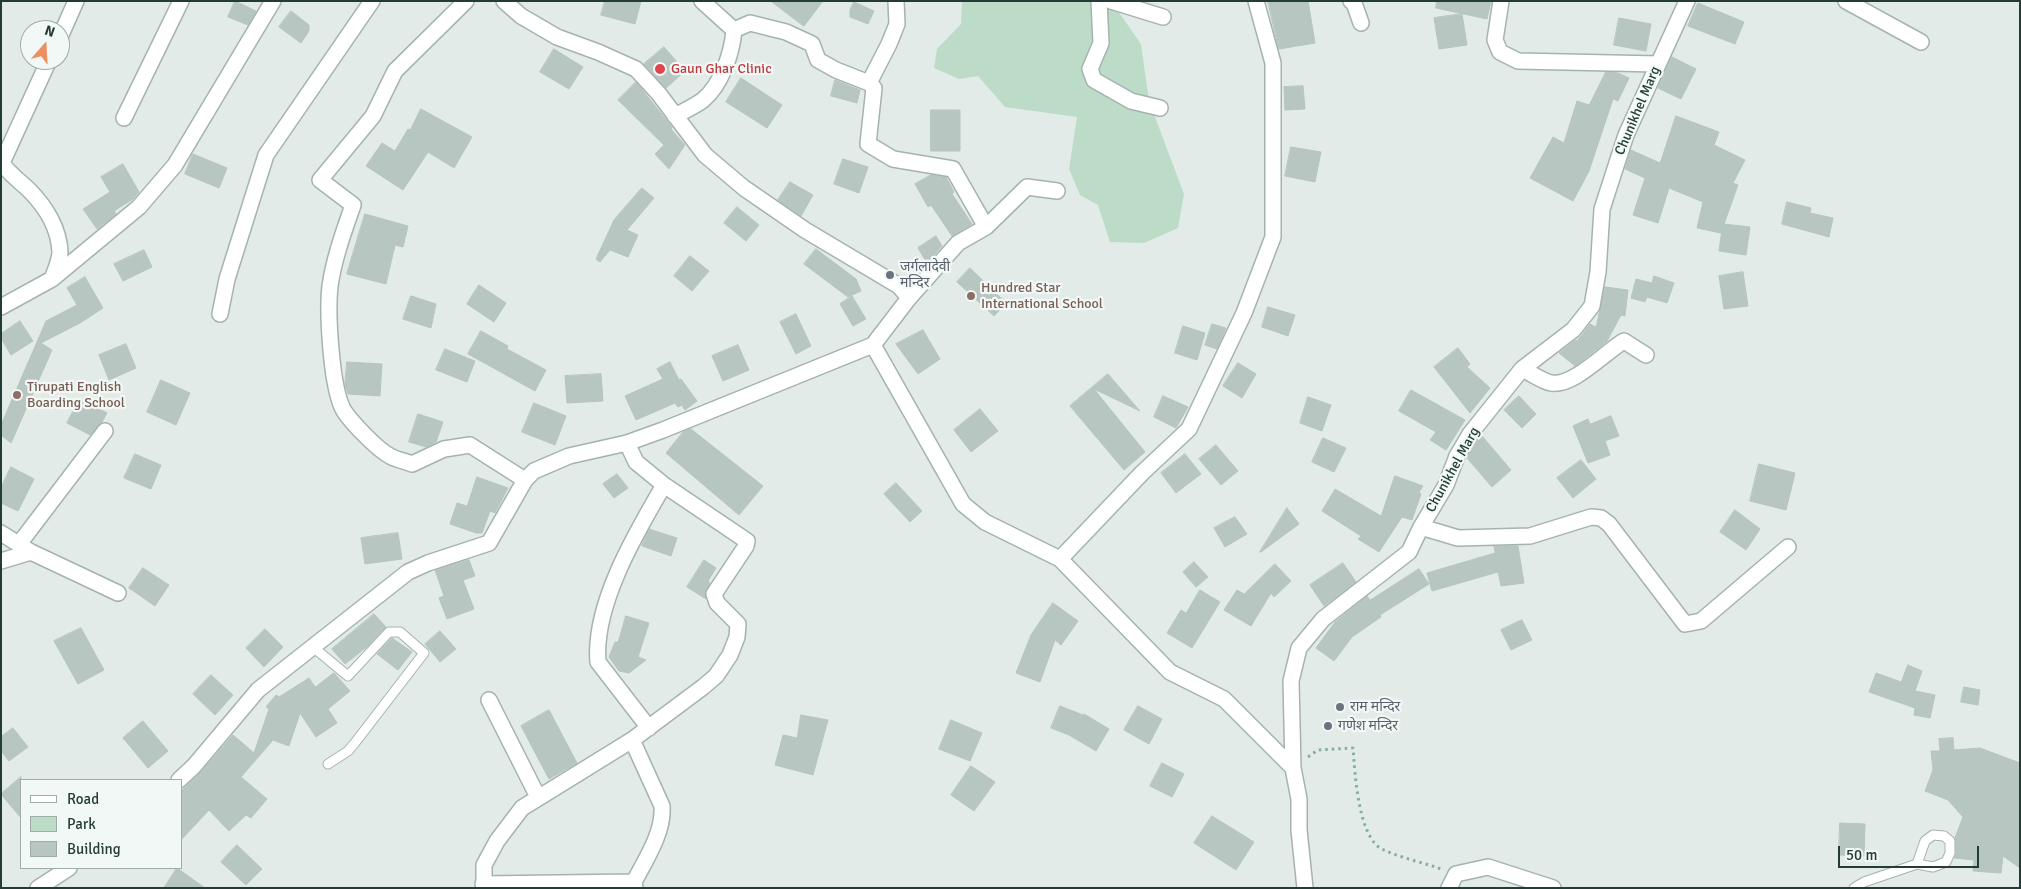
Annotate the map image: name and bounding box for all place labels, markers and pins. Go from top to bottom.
place label: Gaun Ghar Clinic [671,61,772,77]
marker: Gaun Ghar Clinic [653,62,667,76]
place label: जर्गलादेवी मन्दिर [900,259,950,292]
marker: जर्गलादेवी मन्दिर [884,269,896,281]
place label: Hundred Star International School [981,280,1103,312]
marker: Hundred Star International School [965,290,977,302]
place label: Tirupati English Boarding School [27,379,125,412]
marker: Tirupati English Boarding School [11,389,23,401]
place label: राम मन्दिर [1350,699,1400,715]
marker: राम मन्दिर [1334,701,1346,713]
place label: गणेश मन्दिर [1338,718,1398,734]
marker: गणेश मन्दिर [1322,720,1334,732]

